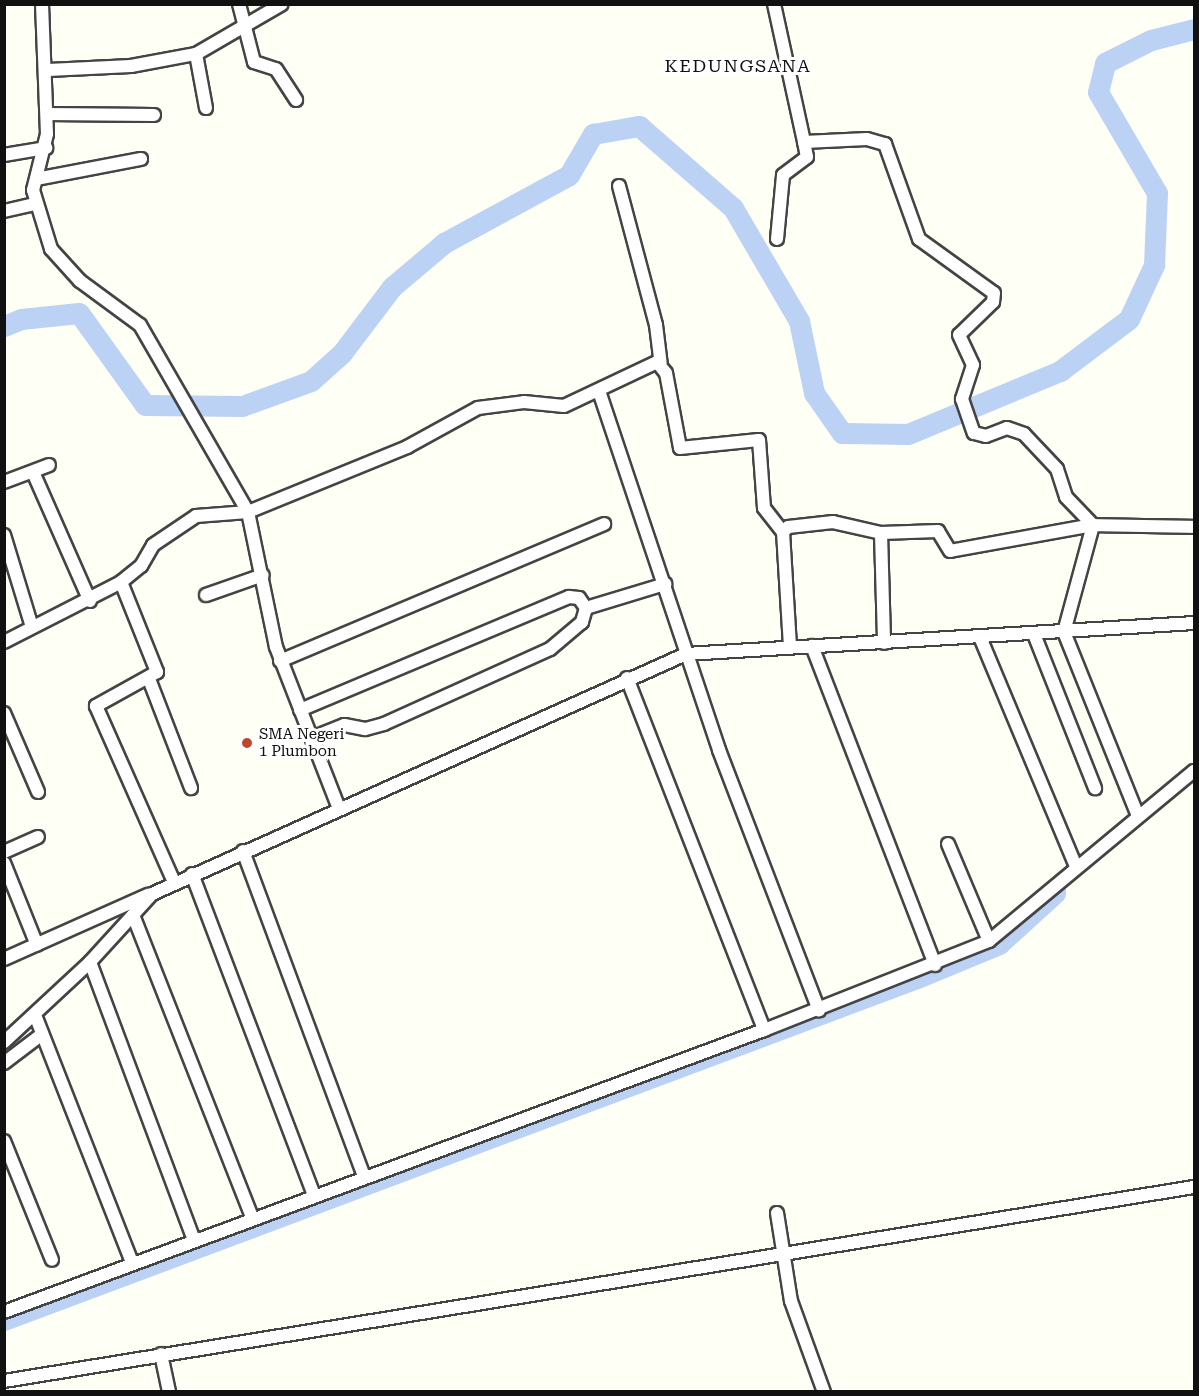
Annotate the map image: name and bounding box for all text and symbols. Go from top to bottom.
district label: KEDUNGSANA [665,55,811,77]
place label: SMA Negeri 1 Plumbon [259,725,344,760]
marker: SMA Negeri 1 Plumbon [240,736,254,750]

